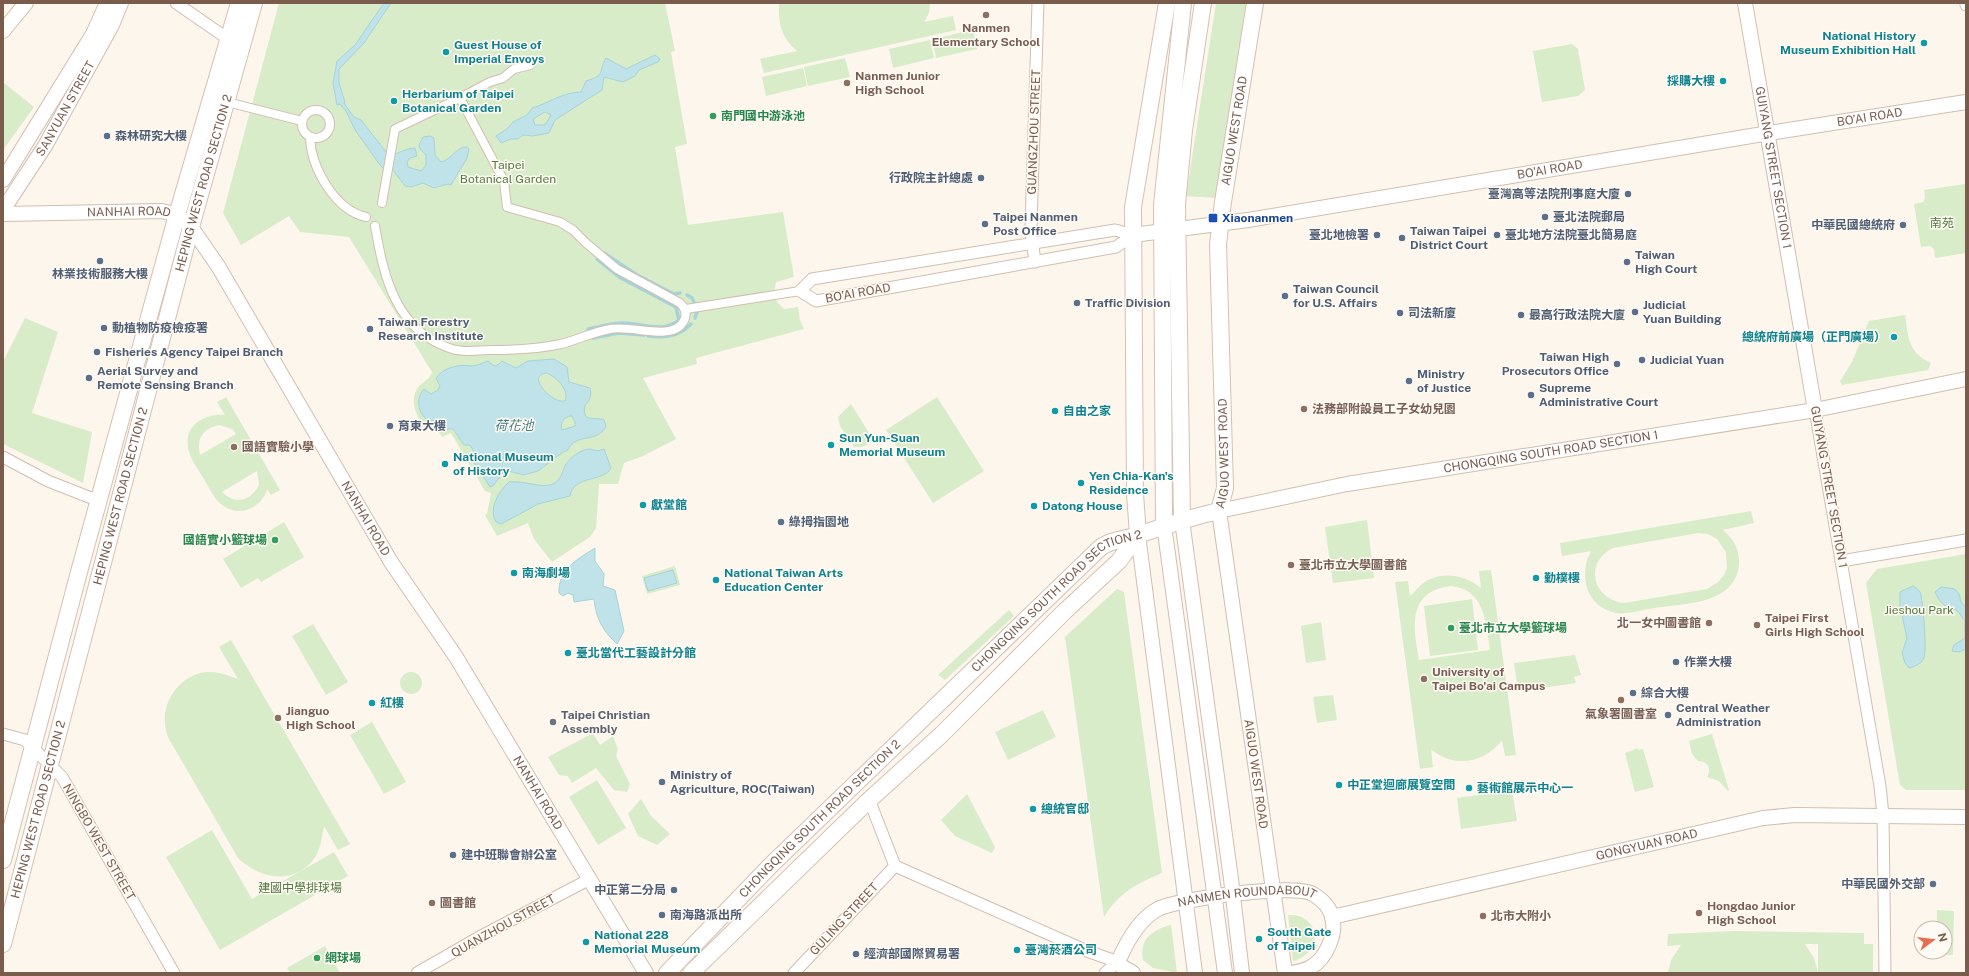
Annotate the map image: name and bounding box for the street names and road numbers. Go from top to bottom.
street label: SANYUAN STREET [33,59,98,159]
street label: GUANGZHOU STREET [1025,69,1043,195]
street label: AIGUO WEST ROAD [1219,75,1250,187]
street label: GUIYANG STREET SECTION 1 [1752,85,1794,250]
street label: HEPING WEST ROAD SECTION 2 [173,93,235,273]
street label: BO’AI ROAD [1836,105,1903,129]
street label: BO’AI ROAD [1516,157,1584,182]
street label: NANHAI ROAD [87,204,172,220]
street label: BO’AI ROAD [824,280,892,306]
street label: AIGUO WEST ROAD [1213,398,1232,510]
street label: GUIYANG STREET SECTION 1 [1808,405,1850,569]
street label: HEPING WEST ROAD SECTION 2 [90,406,150,587]
street label: CHONGQING SOUTH ROAD SECTION 1 [1443,428,1659,476]
street label: NANHAI ROAD [338,479,393,558]
street label: CHONGQING SOUTH ROAD SECTION 2 [969,527,1144,675]
street label: AIGUO WEST ROAD [1241,718,1271,830]
street label: HEPING WEST ROAD SECTION 2 [8,719,68,900]
street label: CHONGQING SOUTH ROAD SECTION 2 [736,737,903,901]
street label: NANHAI ROAD [510,753,565,833]
street label: NINGBO WEST STREET [60,781,138,903]
street label: GONGYUAN ROAD [1595,826,1699,863]
street label: GULING STREET [807,880,881,958]
street label: NANMEN ROUNDABOUT [1176,883,1319,910]
street label: QUANZHOU STREET [449,892,557,960]

